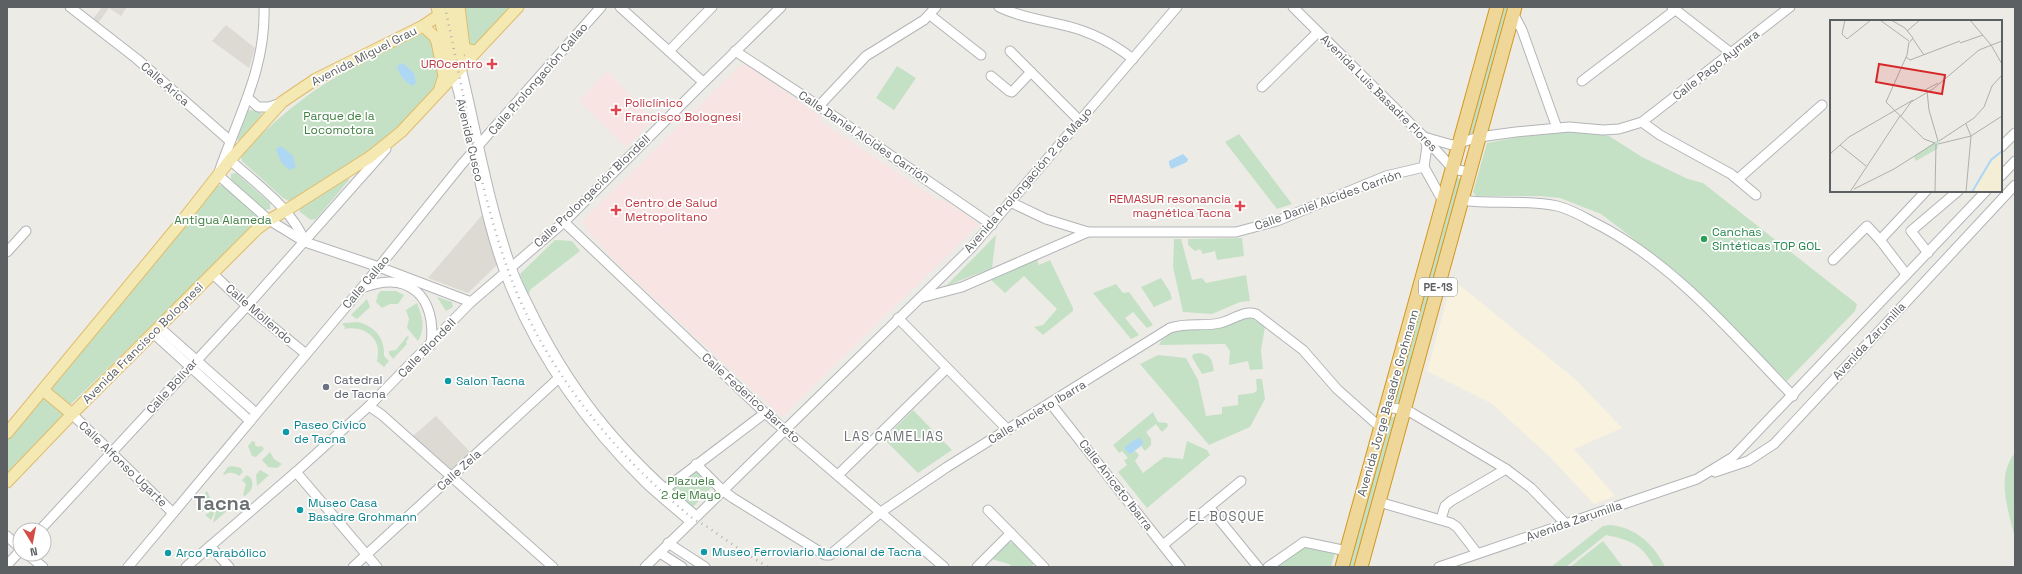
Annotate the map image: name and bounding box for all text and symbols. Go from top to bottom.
street label: Calle Prolongación Callao [485,19,591,139]
inset map [1830,20,2002,192]
street label: Avenida Miguel Grau [308,22,420,90]
street label: Calle Pago Aymara [1669,26,1763,104]
street label: Avenida Luis Basadre Flores [1317,31,1441,155]
place label: UROcentro [421,56,483,72]
street label: Calle Arica [137,58,193,110]
marker: UROcentro [486,58,498,70]
street label: Calle Daniel Alcídes Carrión [795,87,933,187]
place label: Policlínico Francisco Bolognesi [625,95,741,125]
street label: Avenida Cusco [453,97,487,183]
marker: Policlínico Francisco Bolognesi [610,104,622,116]
street label: Avenida Prolongación 2 de Mayo [960,104,1096,256]
park label: Parque de la Locomotora [303,108,375,138]
street label: Calle Prolongación Blondell [530,131,654,251]
street label: Calle Daniel Alcídes Carrión [1252,166,1404,234]
place label: REMASUR resonancia magnética Tacna [1109,191,1231,221]
place label: Centro de Salud Metropolitano [625,195,718,225]
marker: REMASUR resonancia magnética Tacna [1234,200,1246,212]
marker: Centro de Salud Metropolitano [610,204,622,216]
park label: Antigua Alameda [174,212,272,228]
place label: Canchas Sintéticas TOP GOL [1712,224,1821,254]
marker: Canchas Sintéticas TOP GOL [1699,234,1709,244]
street label: Calle Callao [339,252,393,312]
road number: PE-1S [1419,278,1457,296]
street label: Avenida Francisco Bolognesi [79,279,207,407]
street label: Calle Mollendo [222,280,296,348]
street label: Avenida Zarumilla [1829,299,1909,383]
street label: Avenida Jorge Basadre Grohmann [1354,308,1422,498]
street label: Calle Blondell [394,315,460,381]
street label: Calle Federico Barreto [698,349,804,447]
street label: Calle Bolívar [143,354,202,417]
place label: Catedral de Tacna [334,372,386,402]
place label: Salon Tacna [456,373,525,389]
marker: Salon Tacna [443,376,453,386]
street label: Calle Ancieto Ibarra [985,376,1089,448]
marker: Catedral de Tacna [321,382,331,392]
place label: Paseo Cívico de Tacna [294,417,367,447]
street label: Calle Alfonso Ugarte [75,418,171,510]
marker: Paseo Cívico de Tacna [281,427,291,437]
district label: LAS CAMELIAS [844,428,944,445]
street label: Calle Aniceto Ibarra [1075,436,1157,534]
street label: Calle Zela [433,446,485,494]
park label: Plazuela 2 de Mayo [661,473,721,503]
district label: Tacna [194,490,251,516]
place label: Museo Casa Basadre Grohmann [308,495,417,525]
street label: Avenida Zarumilla [1524,497,1624,545]
marker: Museo Casa Basadre Grohmann [295,505,305,515]
district label: EL BOSQUE [1189,508,1265,525]
north arrow [12,522,52,562]
text: N [29,544,39,559]
place label: Museo Ferroviario Nacional de Tacna [712,544,922,560]
place label: Arco Parabólico [176,545,266,561]
marker: Museo Ferroviario Nacional de Tacna [699,547,709,557]
marker: Arco Parabólico [163,548,173,558]

